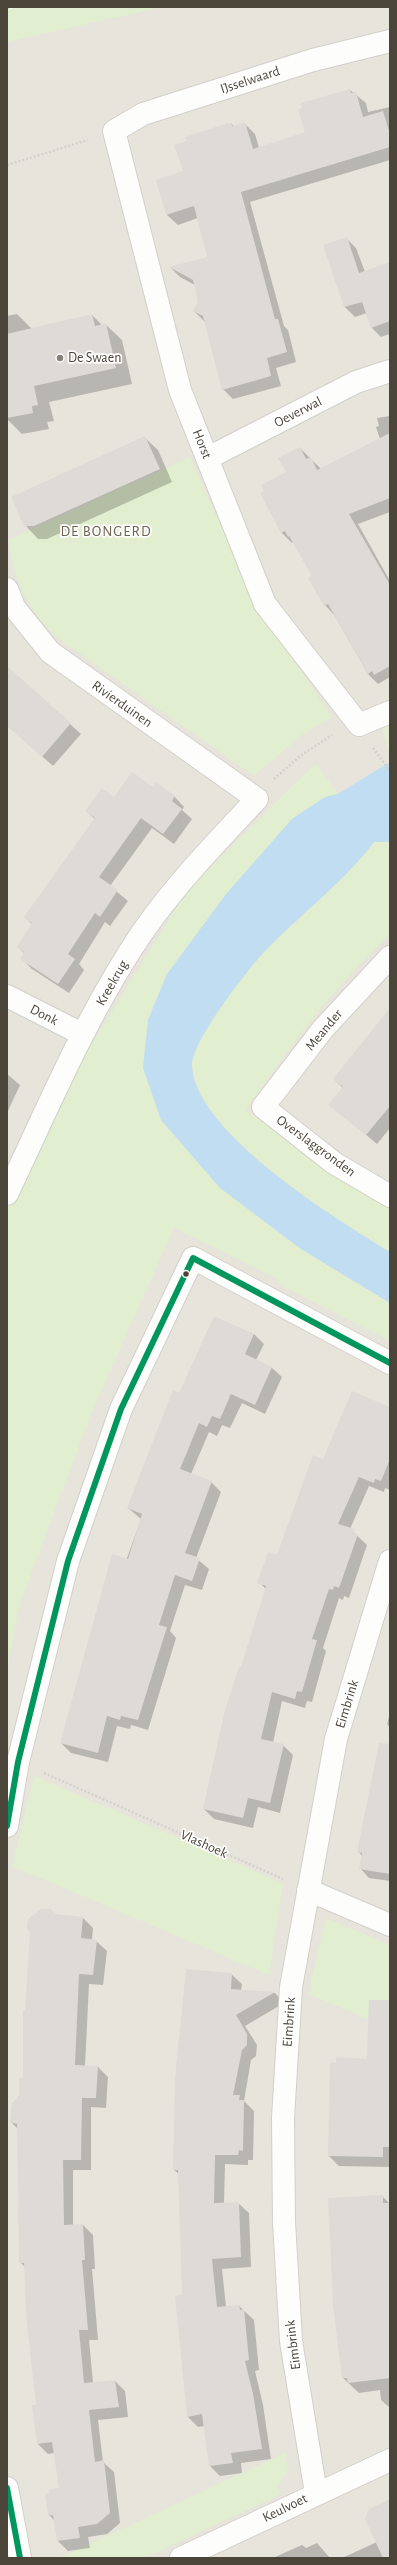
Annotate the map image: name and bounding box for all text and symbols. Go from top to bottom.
street label: IJsselwaard [218,62,282,98]
place label: De Swaen [68,350,121,366]
marker: De Swaen [55,353,65,363]
street label: Oeverwal [271,393,325,431]
street label: Horst [189,427,215,461]
district label: DE BONGERD [60,522,152,540]
street label: Rivierduinen [88,677,156,731]
street label: Kreekrug [92,957,132,1009]
street label: Donk [27,1001,61,1029]
street label: Meander [302,1006,346,1054]
street label: Overslaggronden [273,1112,359,1180]
unlabelled marker [181,1269,191,1279]
street label: Eimbrink [332,1678,362,1730]
street label: Vlashoek [178,1826,230,1862]
street label: Eimbrink [279,1997,299,2047]
street label: Eimbrink [282,2319,304,2371]
street label: Keulvoet [260,2490,310,2526]

